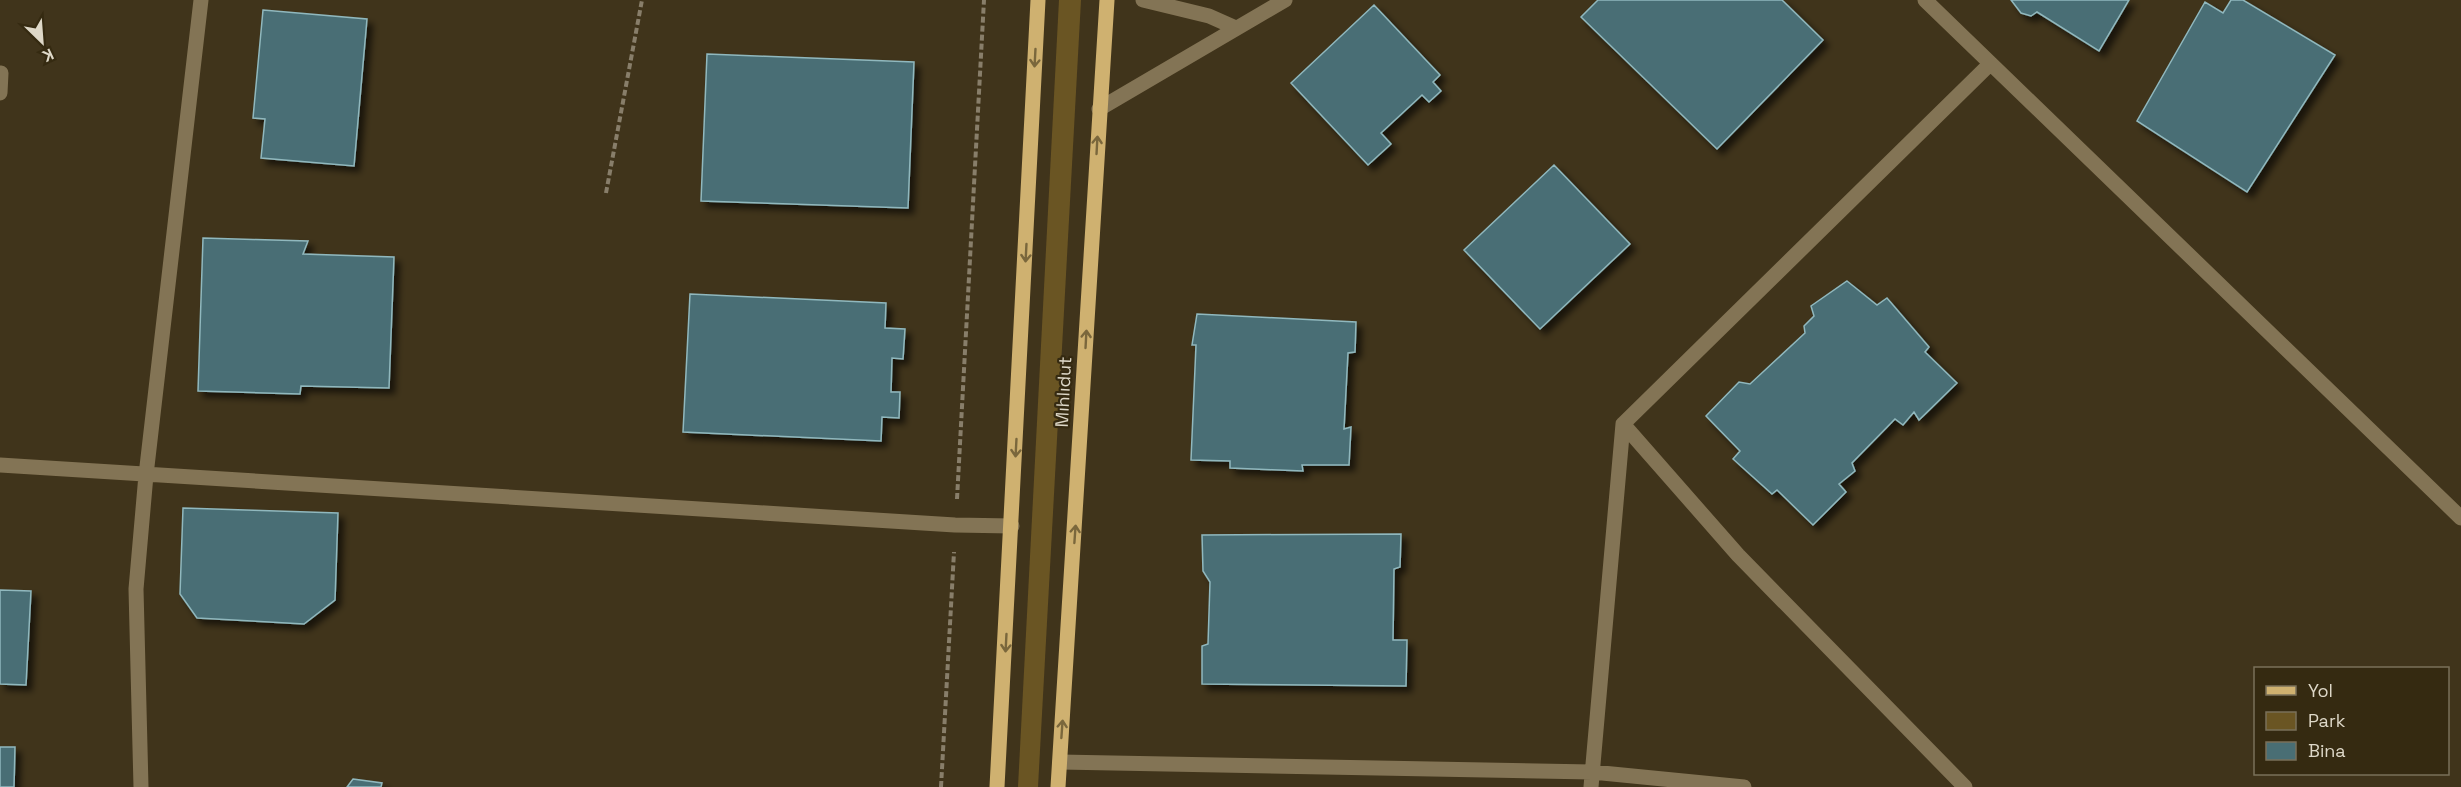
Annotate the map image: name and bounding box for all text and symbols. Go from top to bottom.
north arrow [12,12,72,72]
text: K [39,44,57,67]
one-way arrow [1029,48,1040,68]
one-way arrow [1092,135,1103,155]
one-way arrow [1020,243,1031,263]
one-way arrow [1080,330,1091,350]
street label: Mıhlıdut [1050,356,1076,428]
one-way arrow [1011,437,1022,457]
one-way arrow [1069,525,1080,544]
one-way arrow [1000,632,1011,652]
legend [2254,667,2449,775]
text: Yol [2308,679,2333,702]
text: Park [2308,709,2346,732]
one-way arrow [1057,719,1068,739]
text: Bina [2308,739,2346,762]

